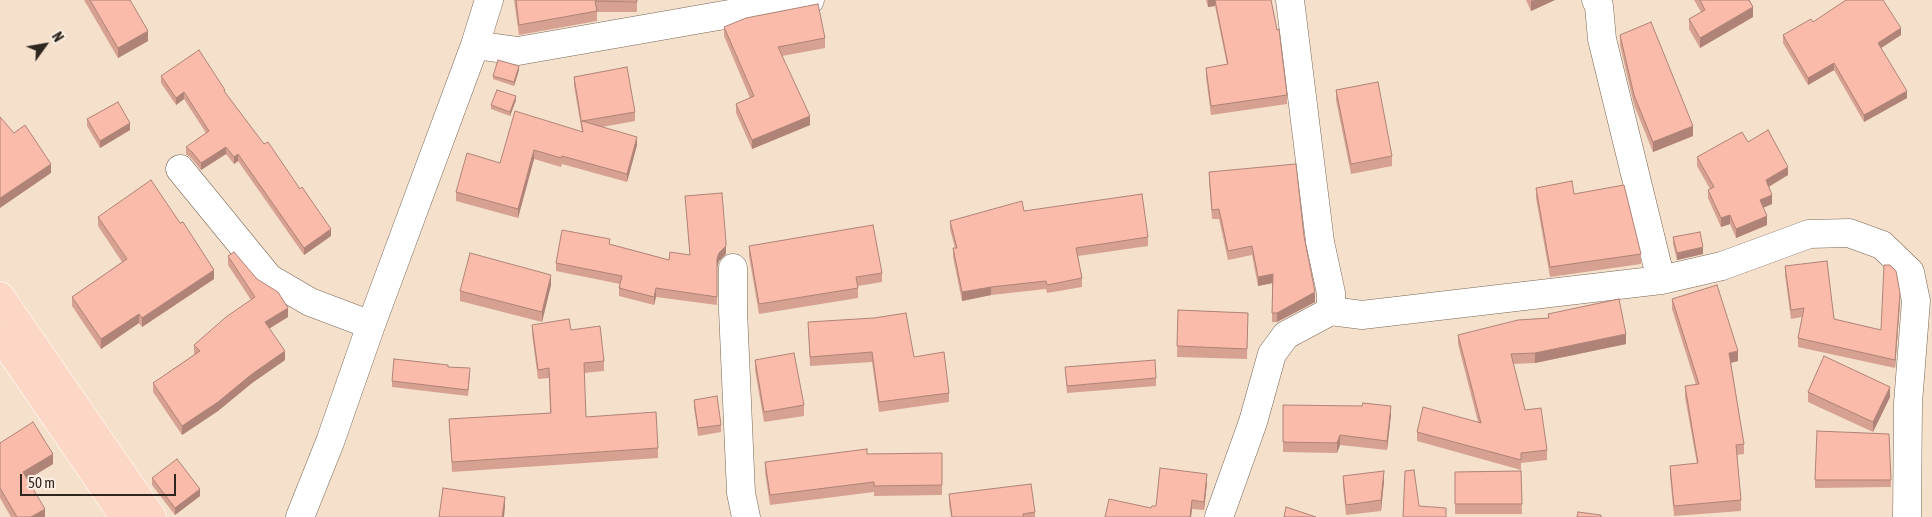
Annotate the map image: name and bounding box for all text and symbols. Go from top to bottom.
north arrow [20,20,70,70]
text: N [49,29,67,45]
scale bar [22,464,179,496]
text: 50 m [28,474,55,491]

